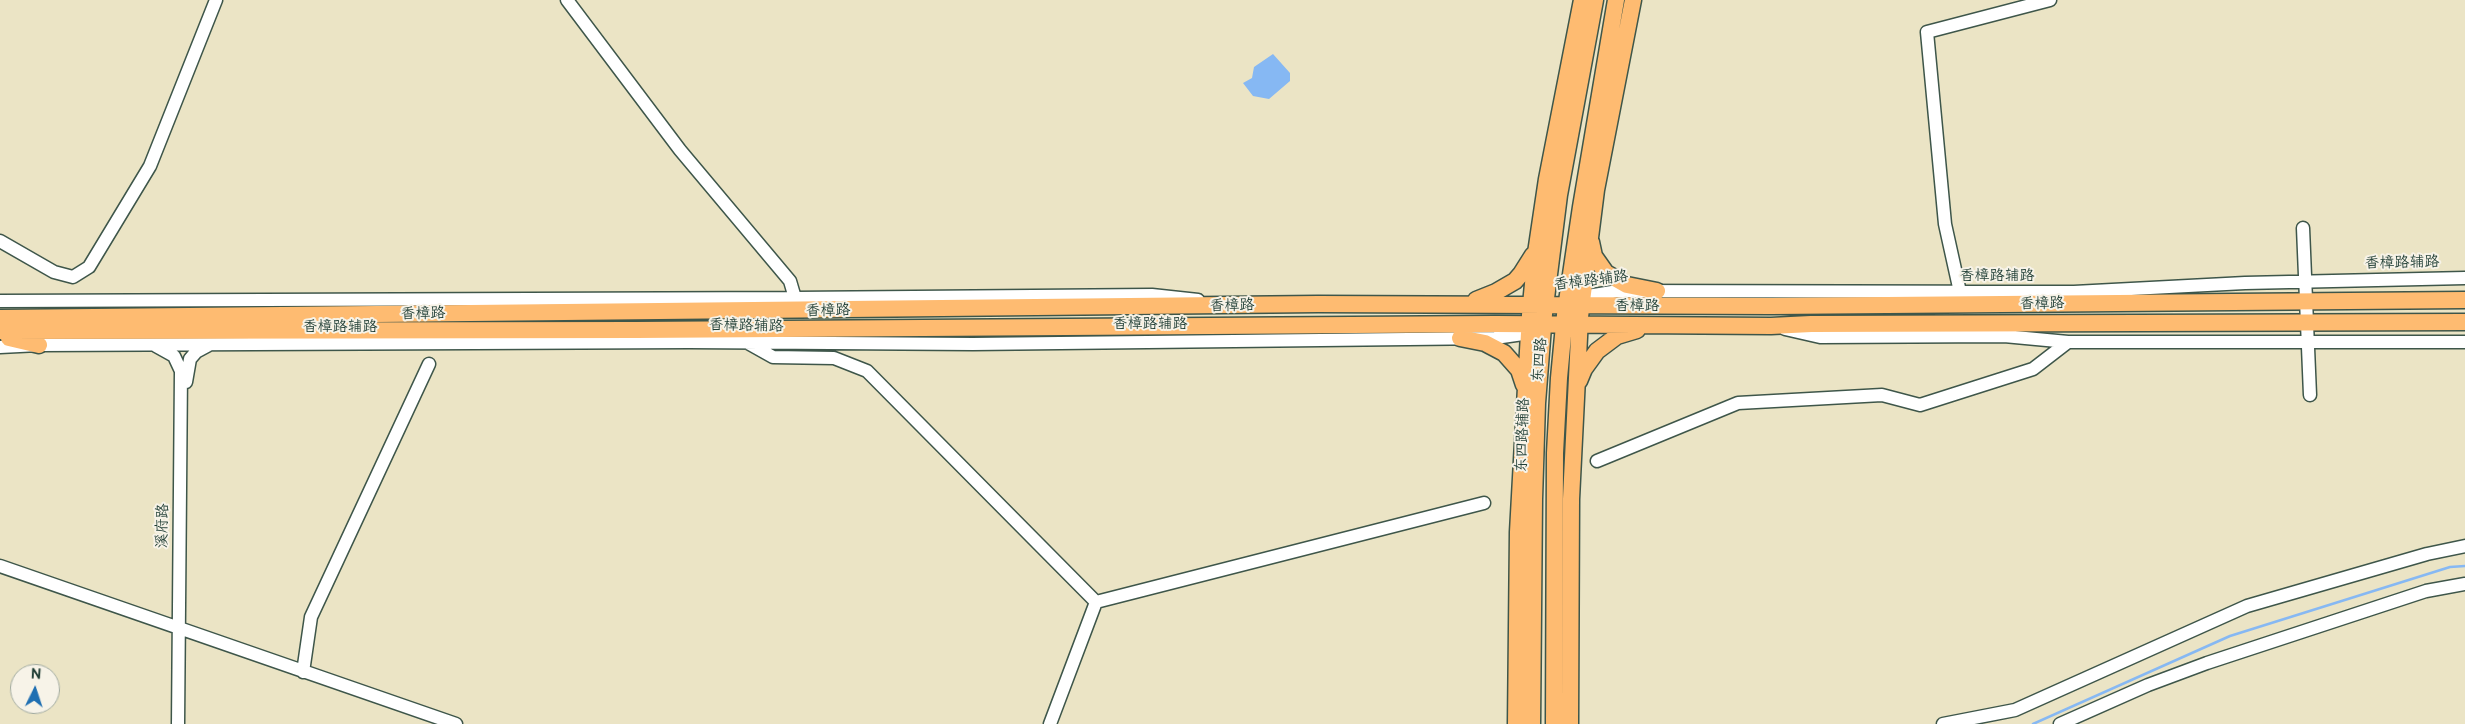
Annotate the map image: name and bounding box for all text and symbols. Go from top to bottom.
street label: 香樟路辅路 [2364,253,2440,273]
street label: 香樟路辅路 [1553,267,1629,295]
street label: 香樟路辅路 [1960,267,2034,285]
street label: 香樟路 [2019,295,2065,313]
street label: 香樟路 [1209,297,1255,315]
street label: 香樟路 [1615,297,1659,315]
street label: 香樟路 [805,302,851,320]
street label: 香樟路 [400,305,446,323]
street label: 香樟路辅路 [1113,315,1187,333]
street label: 香樟路辅路 [708,316,784,336]
street label: 香樟路辅路 [303,318,377,336]
street label: 东四路 [1529,337,1551,383]
street label: 东四路辅路 [1513,397,1533,473]
street label: 溪府路 [154,503,172,549]
north arrow [10,664,60,714]
text: N [30,666,42,683]

